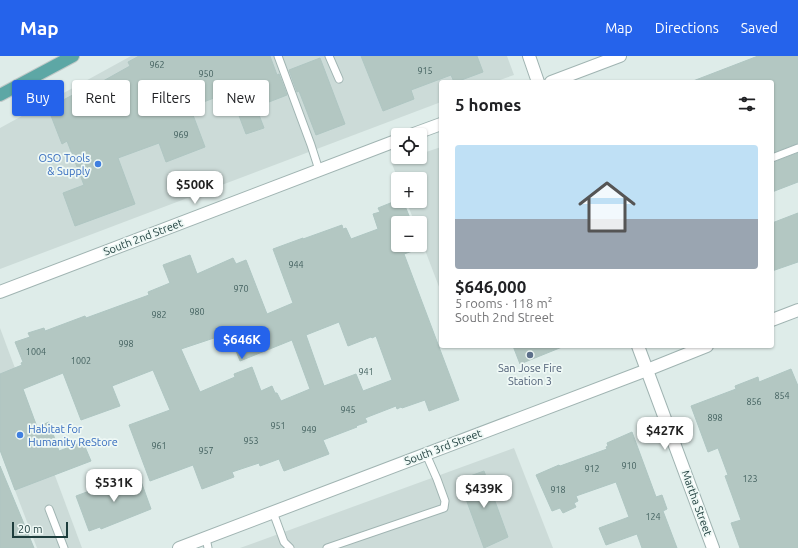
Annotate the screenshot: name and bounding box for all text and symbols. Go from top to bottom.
text: Map [20,17,59,39]
text: Map [605,20,633,36]
text: Directions [655,20,719,36]
text: Saved [741,20,778,36]
house number: 962 [149,60,165,70]
house number: 915 [417,66,433,76]
house number: 950 [198,69,214,79]
chip: Buy [12,80,64,116]
chip: Rent [72,80,130,116]
chip: Filters [138,80,205,116]
chip: New [213,80,269,116]
icon: filters [736,93,758,115]
text: 5 homes [455,95,521,114]
map controls [391,128,427,252]
button: locate [391,128,427,164]
house number: 969 [173,130,189,140]
place label: OSO Tools & Supply [39,152,91,177]
marker: OSO Tools & Supply [93,159,103,169]
pin: $500K [167,171,223,205]
icon: home [571,171,643,243]
button: + [391,172,427,208]
text: $500K [176,177,214,191]
street label: South 2nd Street [102,216,185,258]
button: − [391,216,427,252]
house number: 944 [288,260,304,270]
text: $646,000 [455,277,526,296]
house number: 970 [233,284,249,294]
text: 5 rooms · 118 m² [455,296,552,310]
house number: 980 [189,307,205,317]
house number: 982 [151,310,167,320]
text: South 2nd Street [455,310,554,324]
pin: $646K [214,326,270,360]
text: $646K [223,332,261,346]
house number: 998 [118,339,134,349]
house number: 1004 [26,347,46,357]
marker: San Jose Fire Station 3 [525,350,535,360]
house number: 1002 [71,356,91,366]
place label: San Jose Fire Station 3 [498,362,562,387]
house number: 941 [358,367,374,377]
house number: 854 [774,391,790,401]
house number: 856 [746,397,762,407]
house number: 945 [340,405,356,415]
house number: 898 [707,413,723,423]
pin: $427K [637,417,693,451]
house number: 951 [270,421,286,431]
place label: Habitat for Humanity ReStore [28,423,118,448]
text: $427K [646,423,684,437]
house number: 949 [301,425,317,435]
street label: South 3rd Street [403,427,484,467]
marker: Habitat for Humanity ReStore [15,430,25,440]
house number: 953 [243,436,259,446]
house number: 961 [151,441,167,451]
house number: 957 [198,446,214,456]
house number: 910 [621,461,637,471]
house number: 912 [584,464,600,474]
pin: $531K [86,469,142,503]
street label: Martha Street [680,469,715,538]
house number: 123 [742,474,758,484]
text: $531K [95,475,133,489]
pin: $439K [456,475,512,509]
text: $439K [465,481,503,495]
house number: 918 [550,485,566,495]
house number: 124 [645,512,661,522]
scale bar [12,520,68,539]
text: 20 m [18,523,42,535]

